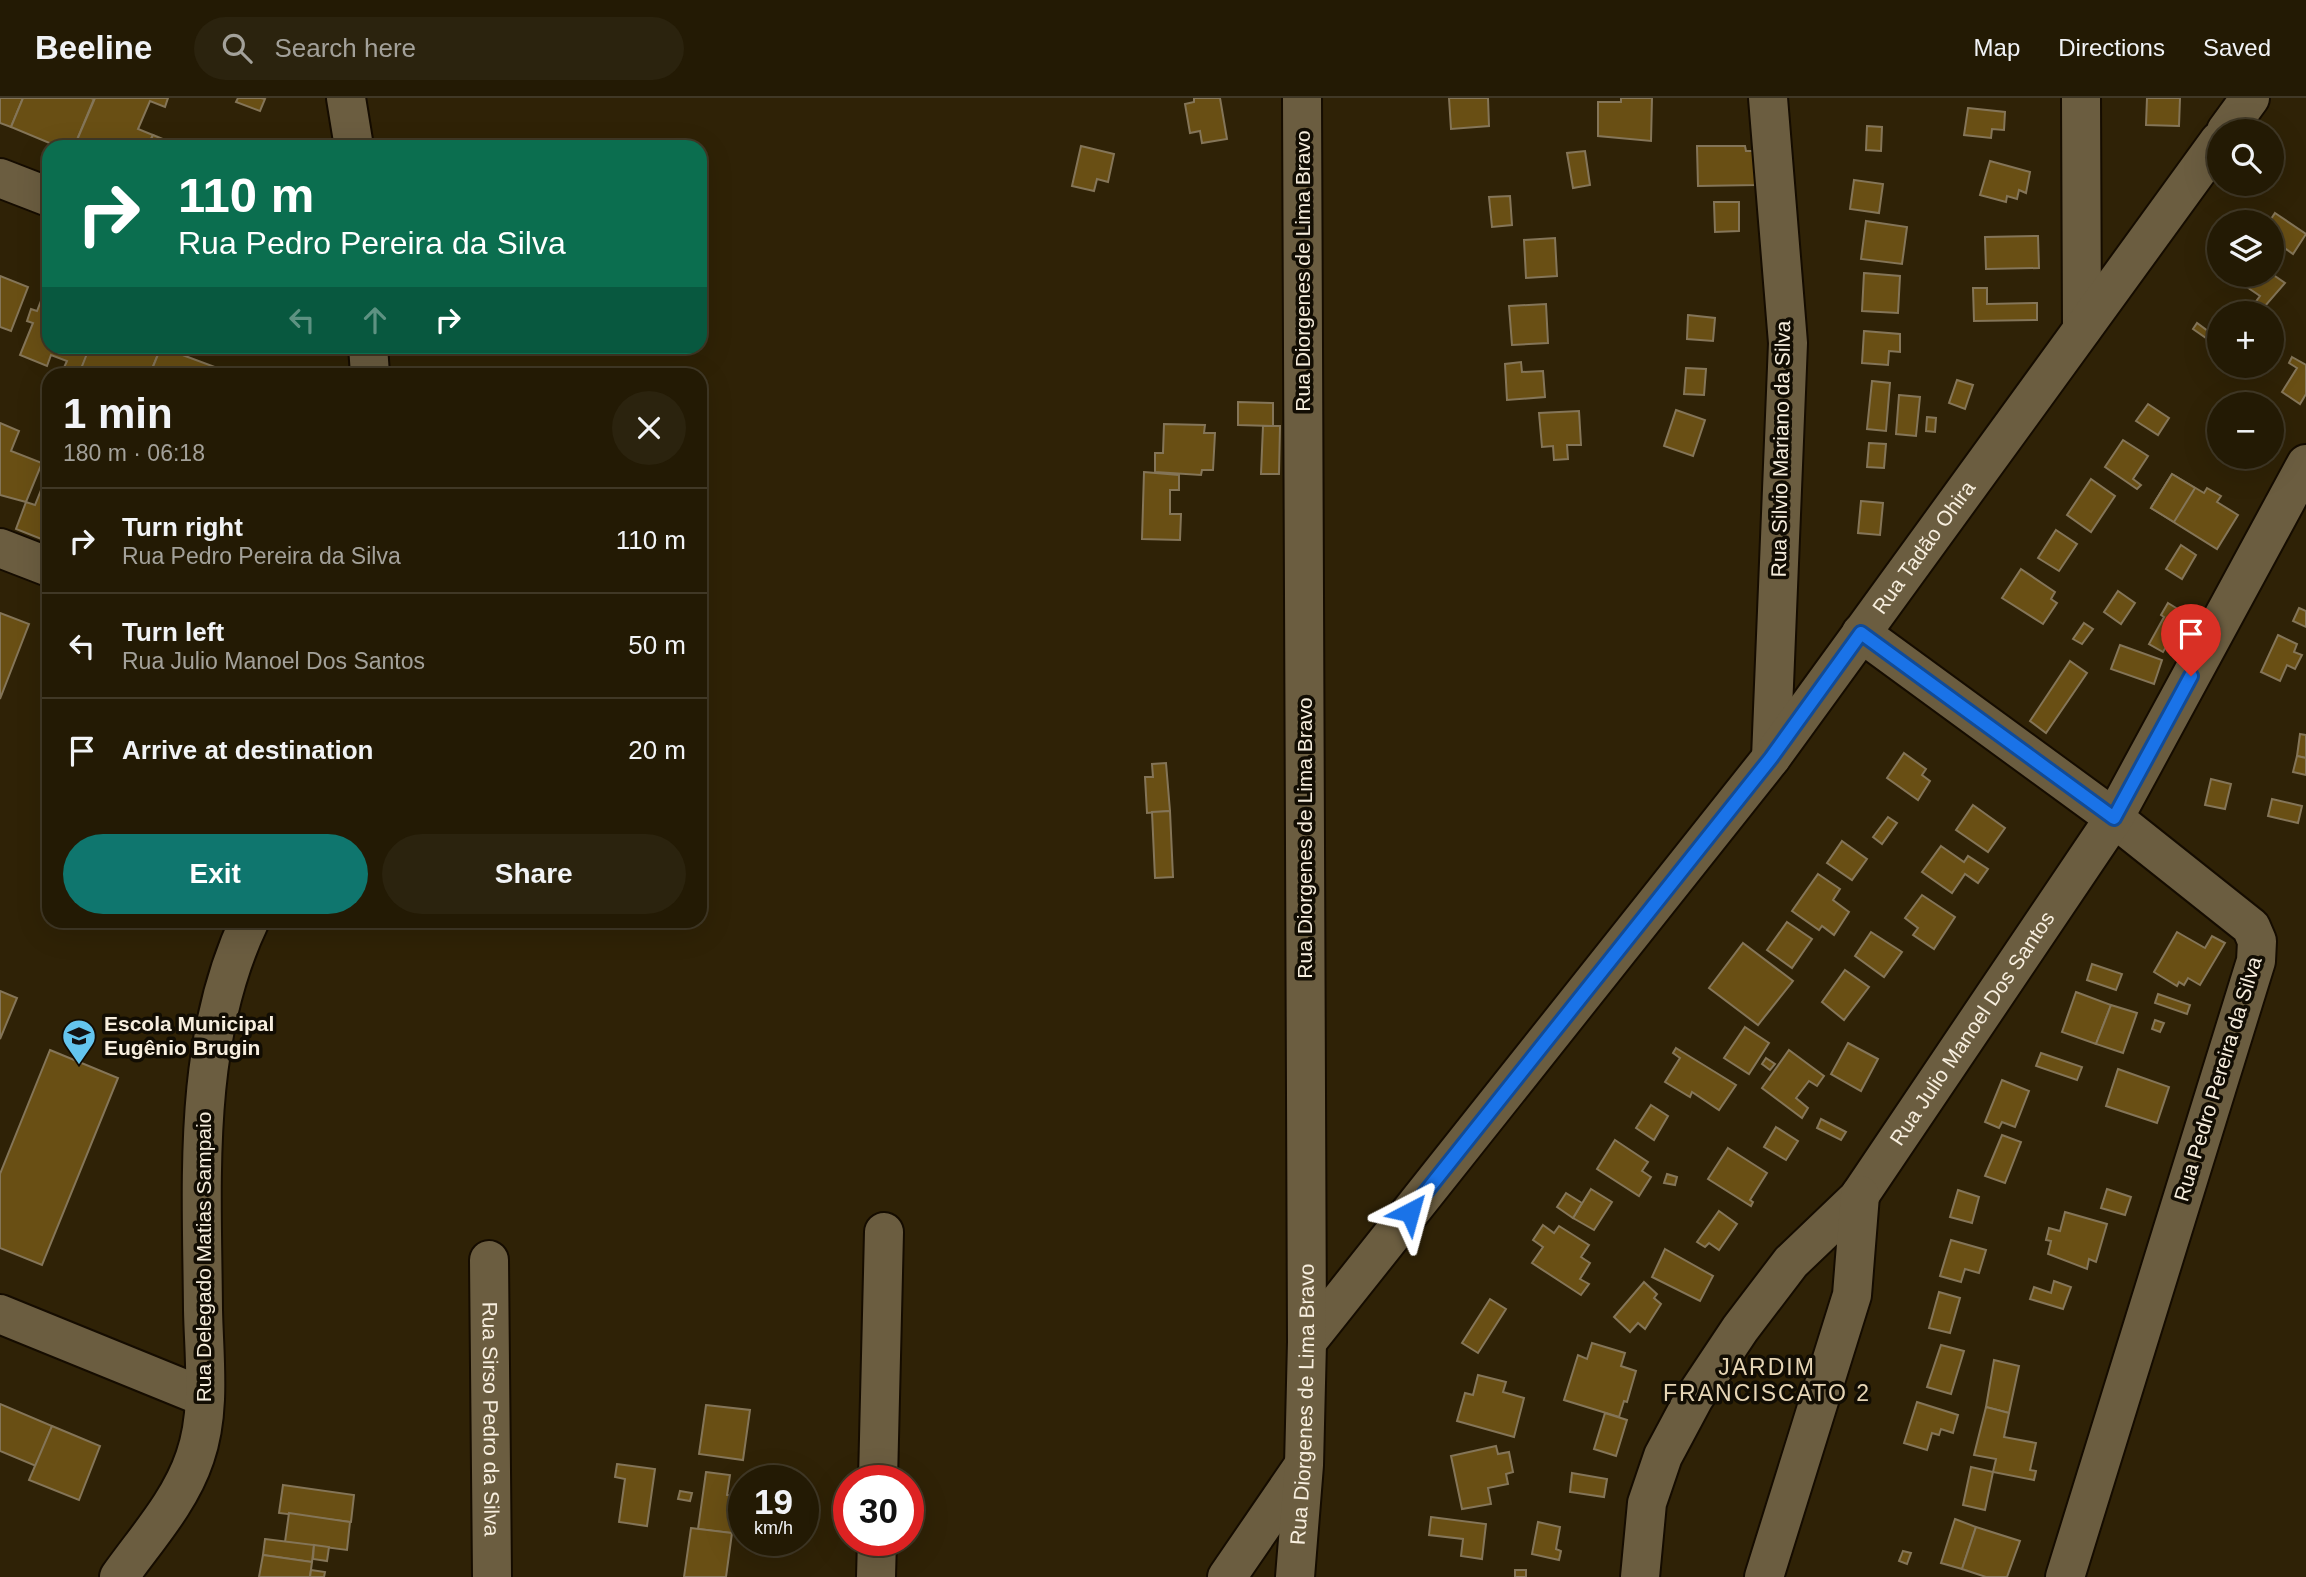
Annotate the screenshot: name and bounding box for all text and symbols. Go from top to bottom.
search box [194,17,684,80]
text: Beeline [35,29,152,66]
icon: search [218,29,256,67]
text: Search here [274,33,416,63]
text: Map [1974,34,2020,61]
text: Directions [2058,34,2165,61]
text: Saved [2203,34,2271,61]
map controls [2207,119,2284,469]
button: search [2207,119,2284,196]
street label: Rua Diorgenes de Lima Bravo [1291,130,1314,412]
icon: right [63,168,154,259]
text: 110 m [178,168,314,222]
button: layers [2207,210,2284,287]
text: Rua Pedro Pereira da Silva [178,225,566,261]
icon: left [283,301,321,339]
icon: ahead [356,301,394,339]
icon: right [429,301,467,339]
button: + [2207,301,2284,378]
street label: Rua Silvio Mariano da Silva [1767,320,1794,578]
text: 1 min [63,390,173,437]
button: close [612,391,686,465]
button: − [2207,392,2284,469]
text: 180 m · 06:18 [63,440,205,466]
street label: Rua Tadão Ohira [1868,476,1979,618]
text: Turn right [122,512,243,542]
icon: right [63,522,101,560]
text: 110 m [616,525,686,555]
text: Rua Pedro Pereira da Silva [122,543,401,569]
pin [2161,604,2221,676]
icon: arrive [2172,615,2210,653]
text: Turn left [122,617,224,647]
icon: left [63,627,101,665]
text: 50 m [628,630,686,660]
text: Rua Julio Manoel Dos Santos [122,648,425,674]
street label: Rua Diorgenes de Lima Bravo [1293,697,1316,979]
icon: arrive [63,732,101,770]
text: Arrive at destination [122,735,373,765]
text: 20 m [628,735,686,765]
button: Exit [63,834,368,914]
button: Share [382,834,686,914]
street label: Rua Julio Manoel Dos Santos [1885,907,2059,1149]
street label: Rua Pedro Pereira da Silva [2169,954,2266,1204]
place label: Escola Municipal Eugênio Brugin [104,1012,274,1059]
school or university icon: Escola Municipal Eugênio Brugin [60,1017,98,1066]
street label: Rua Delegado Matias Sampaio [192,1112,215,1402]
position arrow [1373,1175,1447,1249]
street label: Rua Diorgenes de Lima Bravo [1286,1264,1318,1546]
street label: Rua Sirso Pedro da Silva [478,1301,504,1537]
district label: JARDIM FRANCISCATO 2 [1663,1354,1871,1406]
speed limit sign: 30 [833,1465,924,1556]
text: 19 [754,1482,793,1521]
text: km/h [754,1518,793,1538]

